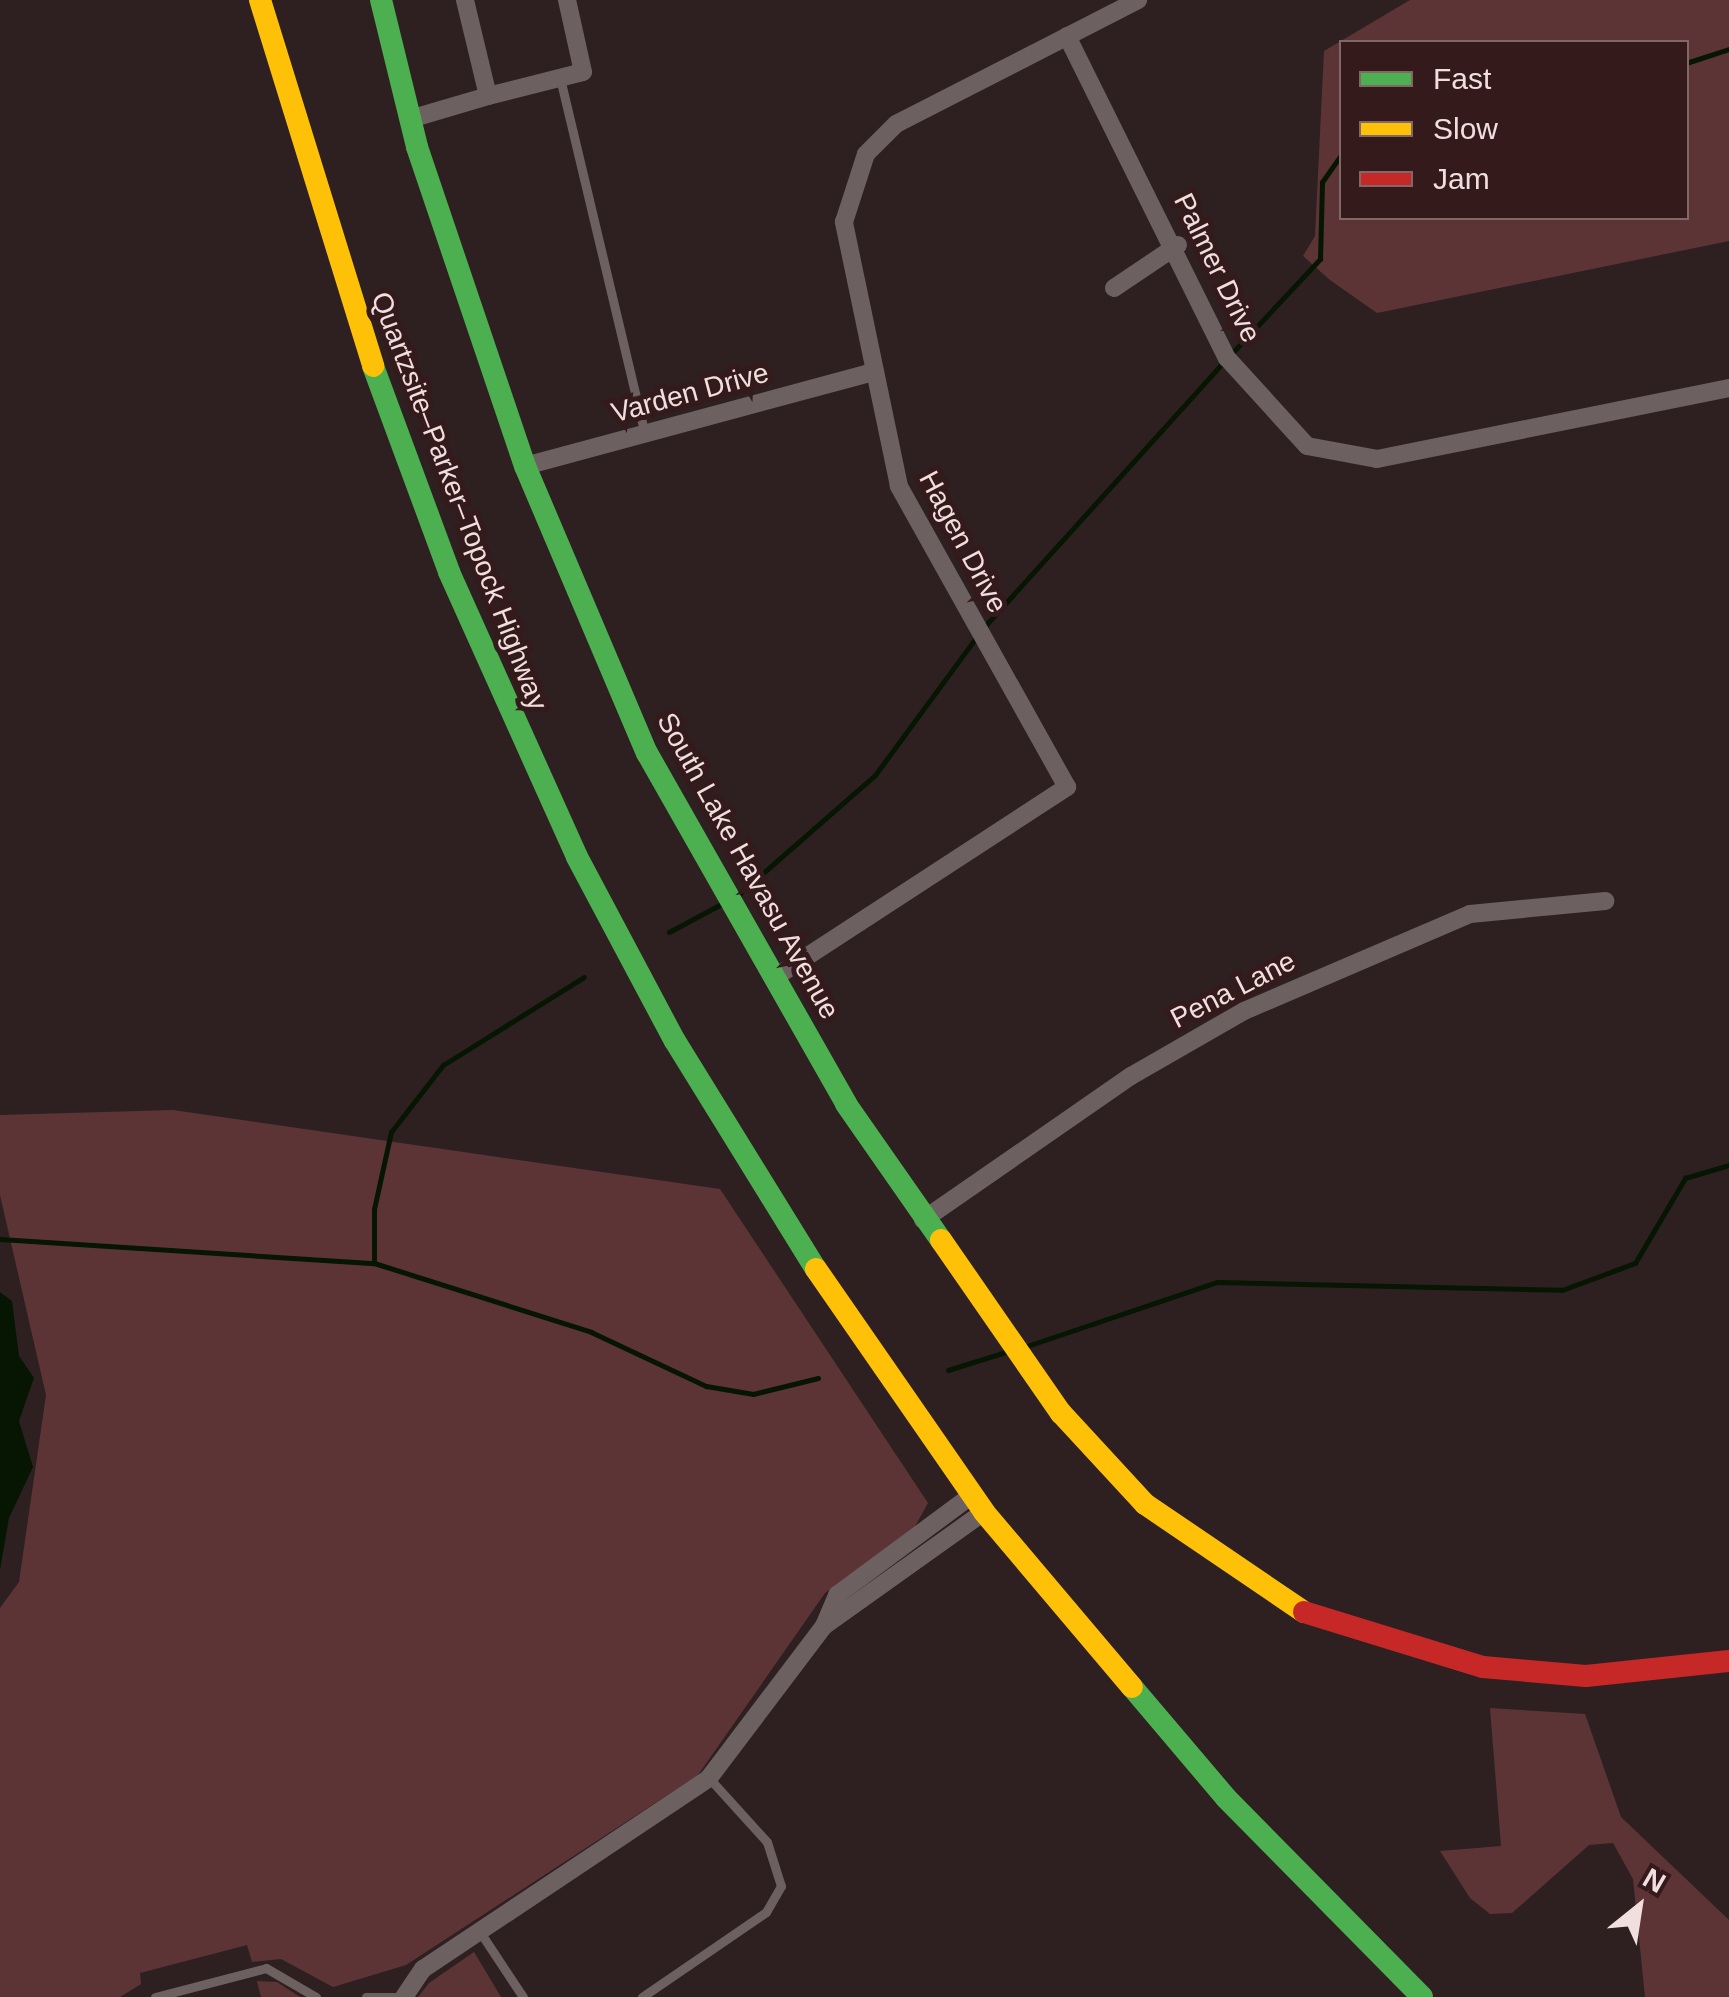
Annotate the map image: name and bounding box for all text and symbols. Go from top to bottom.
legend [1339,40,1689,220]
text: Fast [1433,62,1491,95]
text: Slow [1433,112,1498,145]
text: Jam [1433,162,1490,195]
street label: Palmer Drive [1166,188,1268,348]
street label: Quartzsite–Parker–Topock Highway [364,287,554,715]
street label: Varden Drive [608,356,772,430]
street label: Hagen Drive [912,465,1014,619]
street label: South Lake Havasu Avenue [649,706,847,1026]
street label: Pena Lane [1165,944,1301,1036]
north arrow [1589,1857,1689,1957]
text: N [1638,1862,1671,1899]

